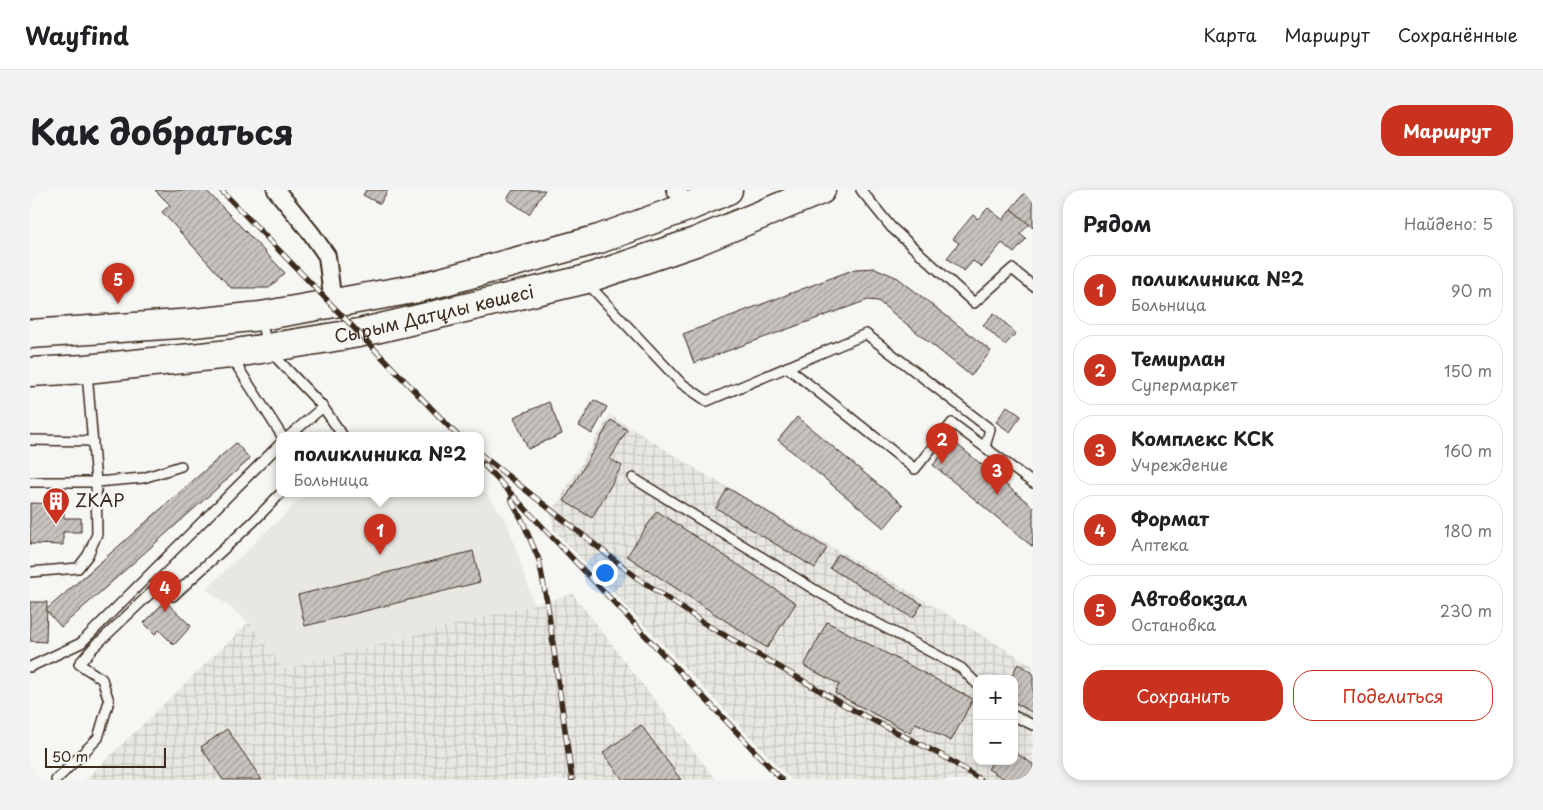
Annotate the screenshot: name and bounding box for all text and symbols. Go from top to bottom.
text: Wayfind [25,17,129,53]
text: Карта [1204,21,1256,48]
text: Маршрут [1284,21,1370,48]
text: Сохранённые [1398,21,1518,48]
text: Как добраться [30,104,294,157]
button: Маршрут [1381,105,1513,156]
text: Рядом [1083,207,1151,239]
text: Найдено: 5 [1404,211,1493,235]
pin: 5 [102,263,134,304]
text: поликлиника №2 [1131,264,1304,292]
street label: Сырым Датұлы көшесі [332,277,536,349]
text: 1 [1096,278,1104,302]
text: 90 m [1451,278,1492,302]
text: Больница [1131,292,1206,316]
text: Темирлан [1131,344,1225,372]
text: 2 [1094,358,1106,382]
text: 150 m [1444,358,1492,382]
text: Супермаркет [1131,372,1238,396]
pin: 2 [926,423,958,464]
text: Комплекс КСК [1131,424,1274,452]
popup [276,432,484,497]
text: 3 [1095,438,1105,462]
text: 160 m [1444,438,1492,462]
text: поликлиника №2 [293,439,467,467]
text: Учреждение [1131,452,1228,476]
pin: 3 [981,454,1013,495]
text: Больница [293,467,369,491]
building icon: ZKAP [41,486,71,525]
place label: ZKAP [75,486,124,513]
text: Формат [1131,504,1209,532]
pin: 1 [364,514,396,555]
text: 4 [1095,518,1105,542]
text: 180 m [1444,518,1492,542]
text: Аптека [1131,532,1188,556]
your location [592,560,618,586]
pin: 4 [149,571,181,612]
text: Автовокзал [1131,584,1248,612]
text: 5 [1095,598,1105,622]
text: 230 m [1440,598,1492,622]
text: Остановка [1131,612,1216,636]
button: Сохранить [1083,670,1283,721]
button: Поделиться [1293,670,1493,721]
map controls [973,675,1018,765]
button: + [973,675,1018,720]
button: − [973,720,1018,765]
scale bar [45,745,166,768]
text: 50 m [52,746,88,767]

